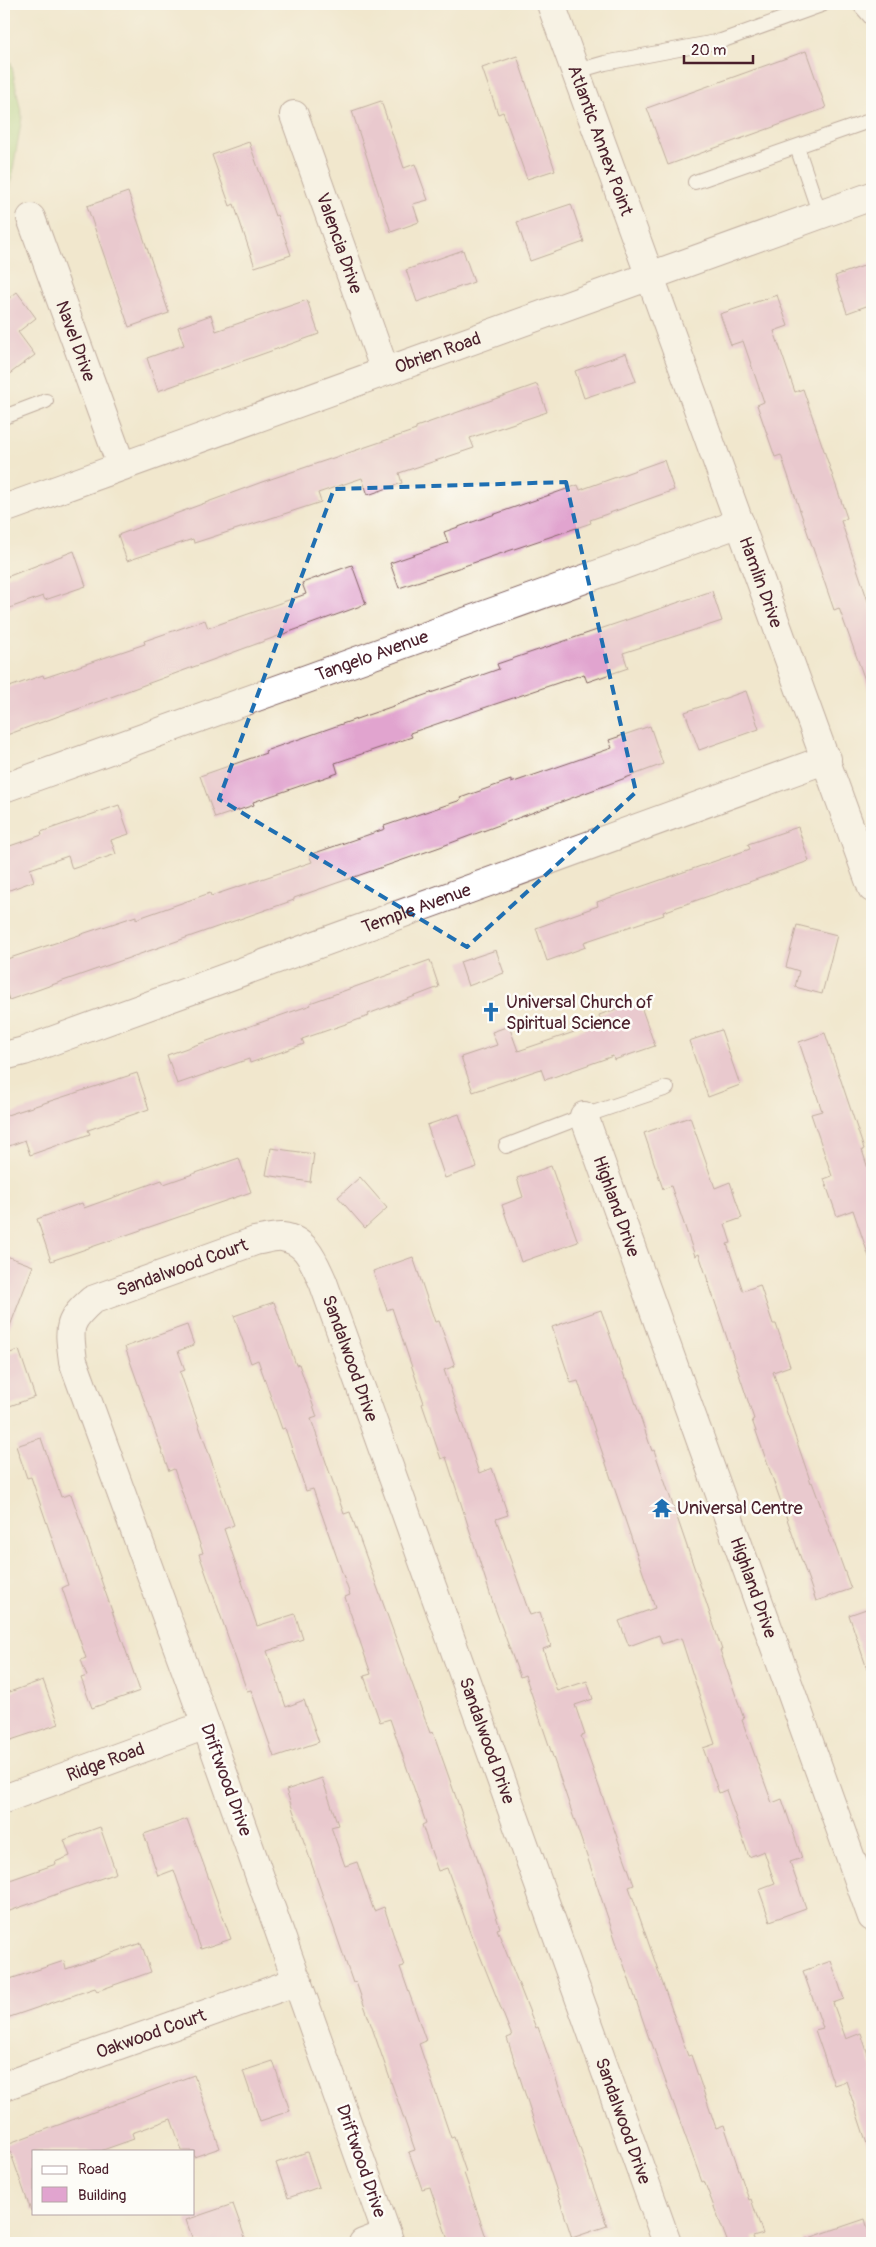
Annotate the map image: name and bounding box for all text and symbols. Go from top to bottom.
scale bar [684,32,752,64]
text: 20 m [691,41,726,60]
street label: Atlantic Annex Point [563,62,639,219]
street label: Valencia Drive [311,190,368,297]
street label: Navel Drive [51,298,101,385]
street label: Obrien Road [391,327,484,379]
street label: Hamlin Drive [734,533,788,631]
street label: Tangelo Avenue [312,625,431,686]
street label: Temple Avenue [358,878,474,939]
place label: Universal Church of Spiritual Science [506,991,654,1035]
church icon: Universal Church of Spiritual Science [480,1001,502,1023]
street label: Highland Drive [588,1153,645,1260]
street label: Sandalwood Court [114,1233,252,1302]
street label: Sandalwood Drive [317,1292,384,1425]
temple icon: Universal Centre [651,1497,673,1519]
place label: Universal Centre [677,1497,803,1520]
street label: Highland Drive [725,1534,782,1641]
street label: Sandalwood Drive [454,1674,520,1807]
street label: Driftwood Drive [195,1721,257,1840]
street label: Ridge Road [63,1737,148,1787]
street label: Oakwood Court [93,2003,210,2064]
street label: Sandalwood Drive [590,2055,657,2187]
street label: Driftwood Drive [331,2101,391,2221]
legend [32,2150,195,2214]
text: Road [78,2160,109,2179]
text: Building [78,2186,126,2205]

